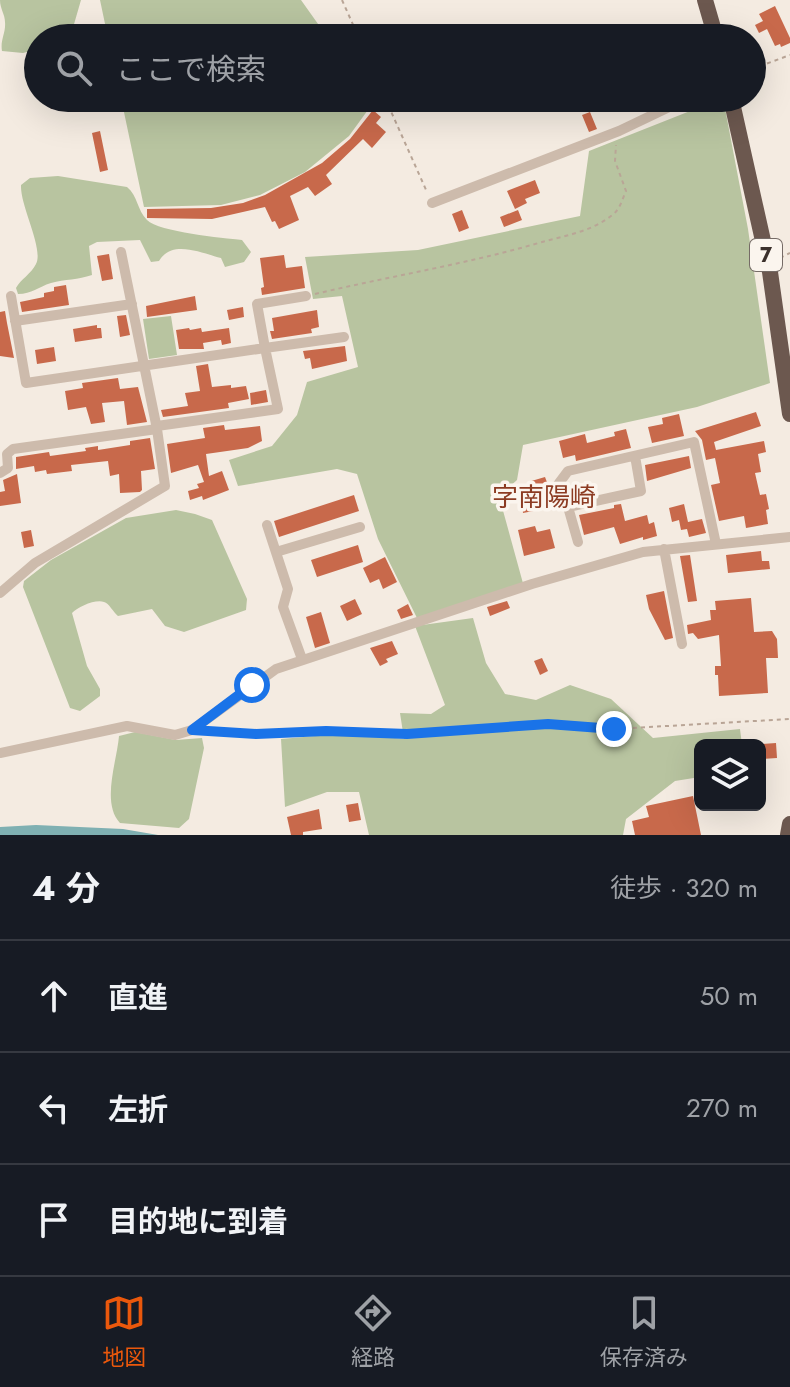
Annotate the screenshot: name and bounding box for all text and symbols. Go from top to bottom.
search box [24,24,766,112]
icon: search [52,46,96,90]
text: ここで検索 [116,48,266,91]
road number: 7 [750,239,782,271]
district label: 字南陽崎 [492,478,596,516]
route start [234,667,270,703]
route end [596,711,632,747]
map controls [694,739,766,811]
button: layers [694,739,766,811]
text: 4 分 [32,864,100,913]
text: 徒歩 · 320 m [610,869,758,907]
icon: ahead [32,974,76,1018]
text: 直進 [108,976,168,1019]
text: 50 m [700,977,758,1015]
icon: left [32,1086,76,1130]
text: 左折 [108,1088,168,1131]
text: 270 m [686,1089,758,1127]
icon: arrive [32,1198,76,1242]
text: 目的地に到着 [108,1200,288,1243]
tab: 地図 [102,1291,146,1373]
tab: 経路 [351,1291,395,1373]
tab: 保存済み [600,1291,688,1373]

